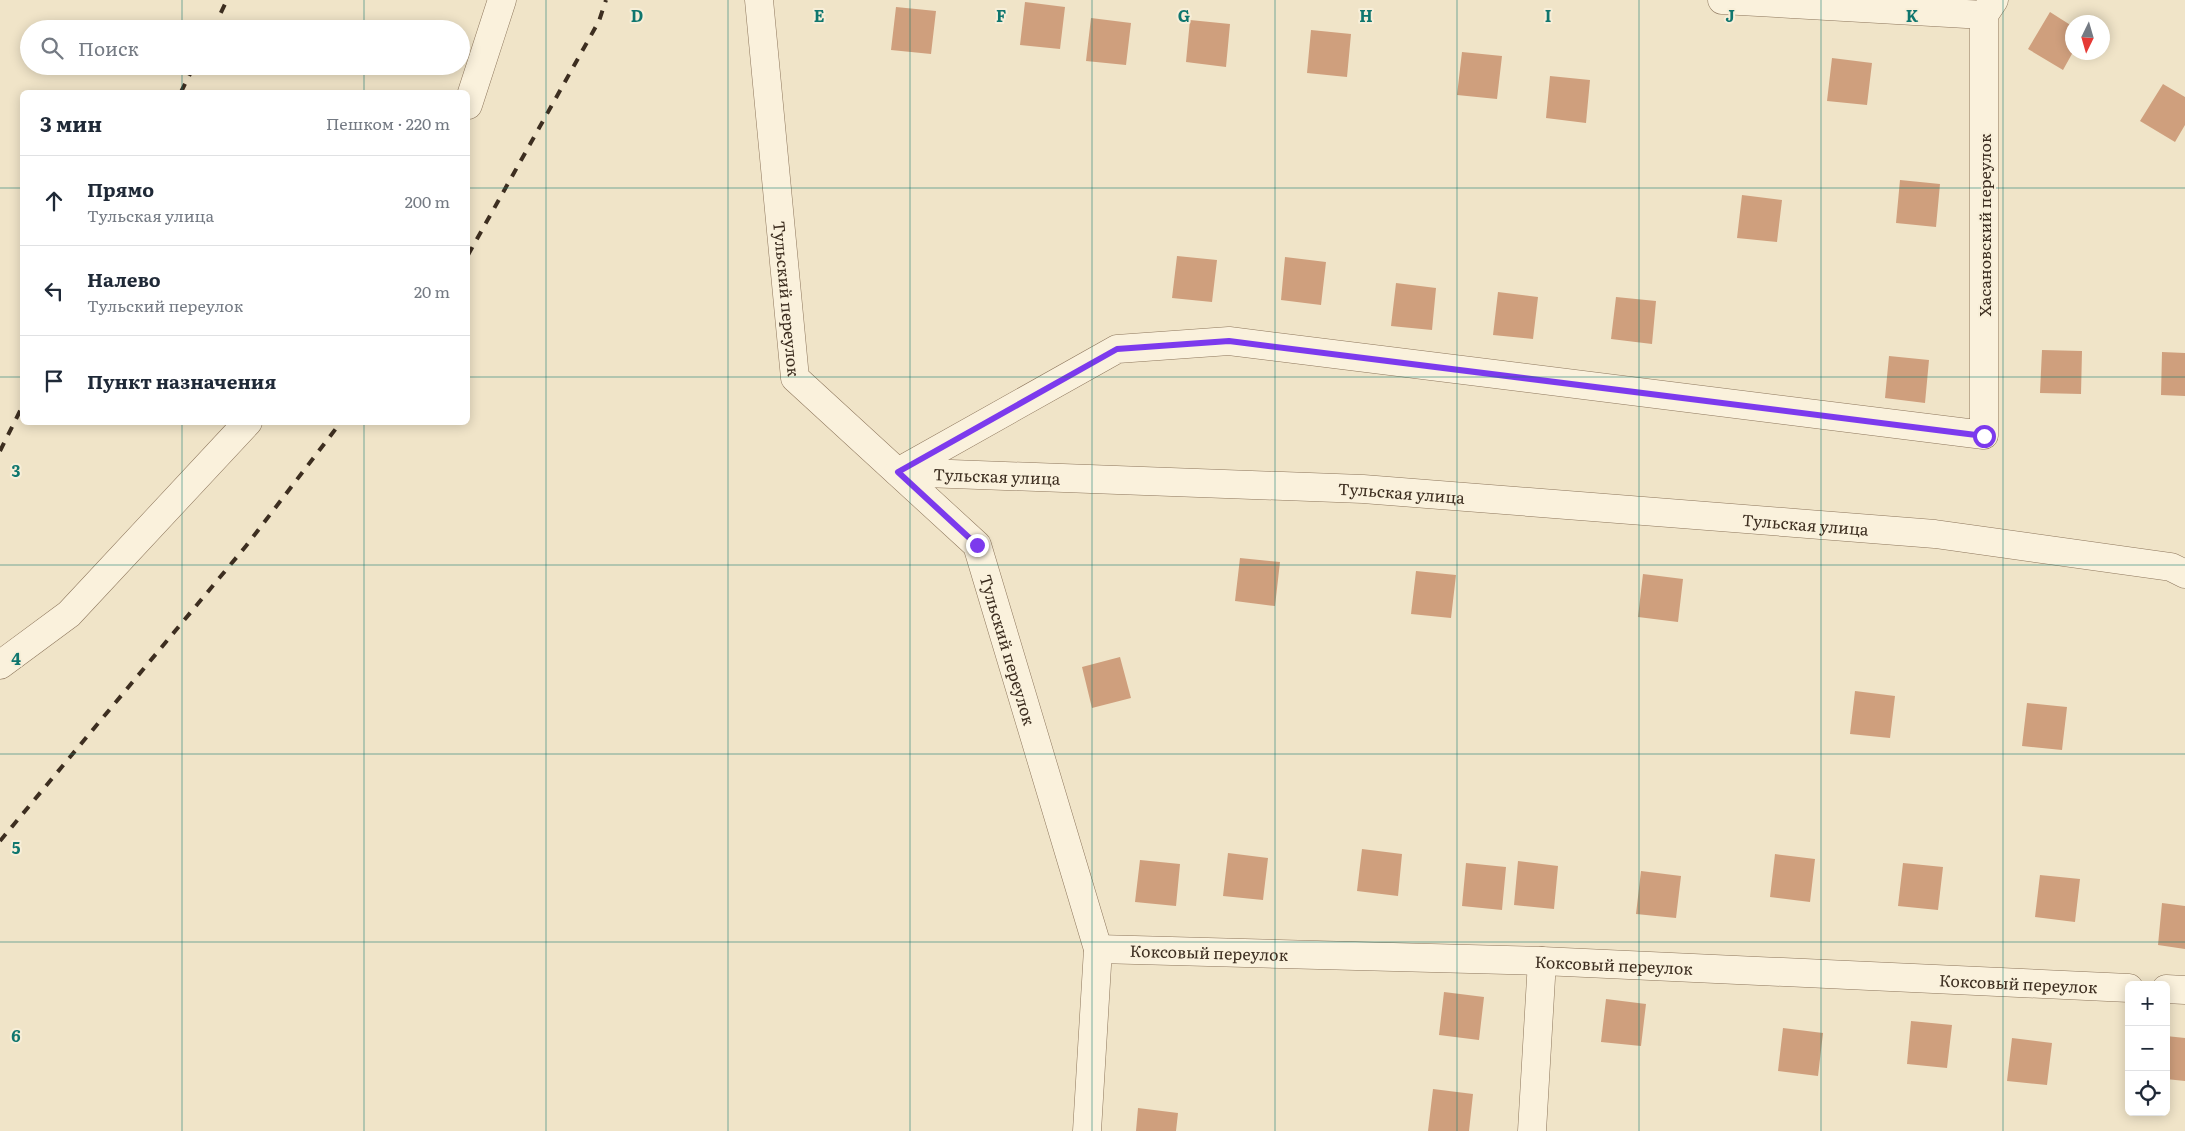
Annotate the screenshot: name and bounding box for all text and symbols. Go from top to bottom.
text: D [631,3,643,27]
text: E [814,3,825,27]
text: F [996,3,1006,27]
text: G [1178,3,1190,27]
text: H [1359,3,1373,27]
text: I [1545,3,1551,27]
text: J [1725,3,1735,27]
text: K [1906,3,1919,27]
north arrow [2065,15,2110,60]
search box [20,20,470,75]
icon: search [38,34,66,62]
text: Поиск [78,34,139,62]
text: 3 мин [40,107,102,138]
text: Пешком · 220 m [326,111,450,135]
street label: Хасановский переулок [1972,133,1996,316]
text: Прямо [87,175,154,203]
icon: ahead [40,187,68,215]
text: 200 m [405,189,450,213]
text: Тульская улица [87,203,214,227]
street label: Тульский переулок [768,220,807,378]
text: Налево [87,265,161,293]
icon: left [40,277,68,305]
text: 20 m [414,279,450,303]
text: Тульский переулок [87,293,243,317]
icon: arrive [40,367,68,395]
text: Пункт назначения [87,367,276,395]
route start [1973,425,1996,448]
text: 3 [12,458,21,482]
street label: Тульская улица [933,461,1061,490]
street label: Тульская улица [1338,476,1466,509]
street label: Тульская улица [1741,507,1870,541]
route end [966,534,989,557]
street label: Тульский переулок [974,571,1042,729]
text: 4 [11,646,21,670]
text: 5 [12,835,21,859]
street label: Коксовый переулок [1129,938,1289,966]
street label: Коксовый переулок [1534,949,1694,980]
street label: Коксовый переулок [1939,967,2099,999]
map controls [2125,981,2170,1116]
button: + [2125,981,2170,1026]
text: 6 [11,1023,21,1047]
button: − [2125,1026,2170,1071]
button: locate [2125,1071,2170,1116]

